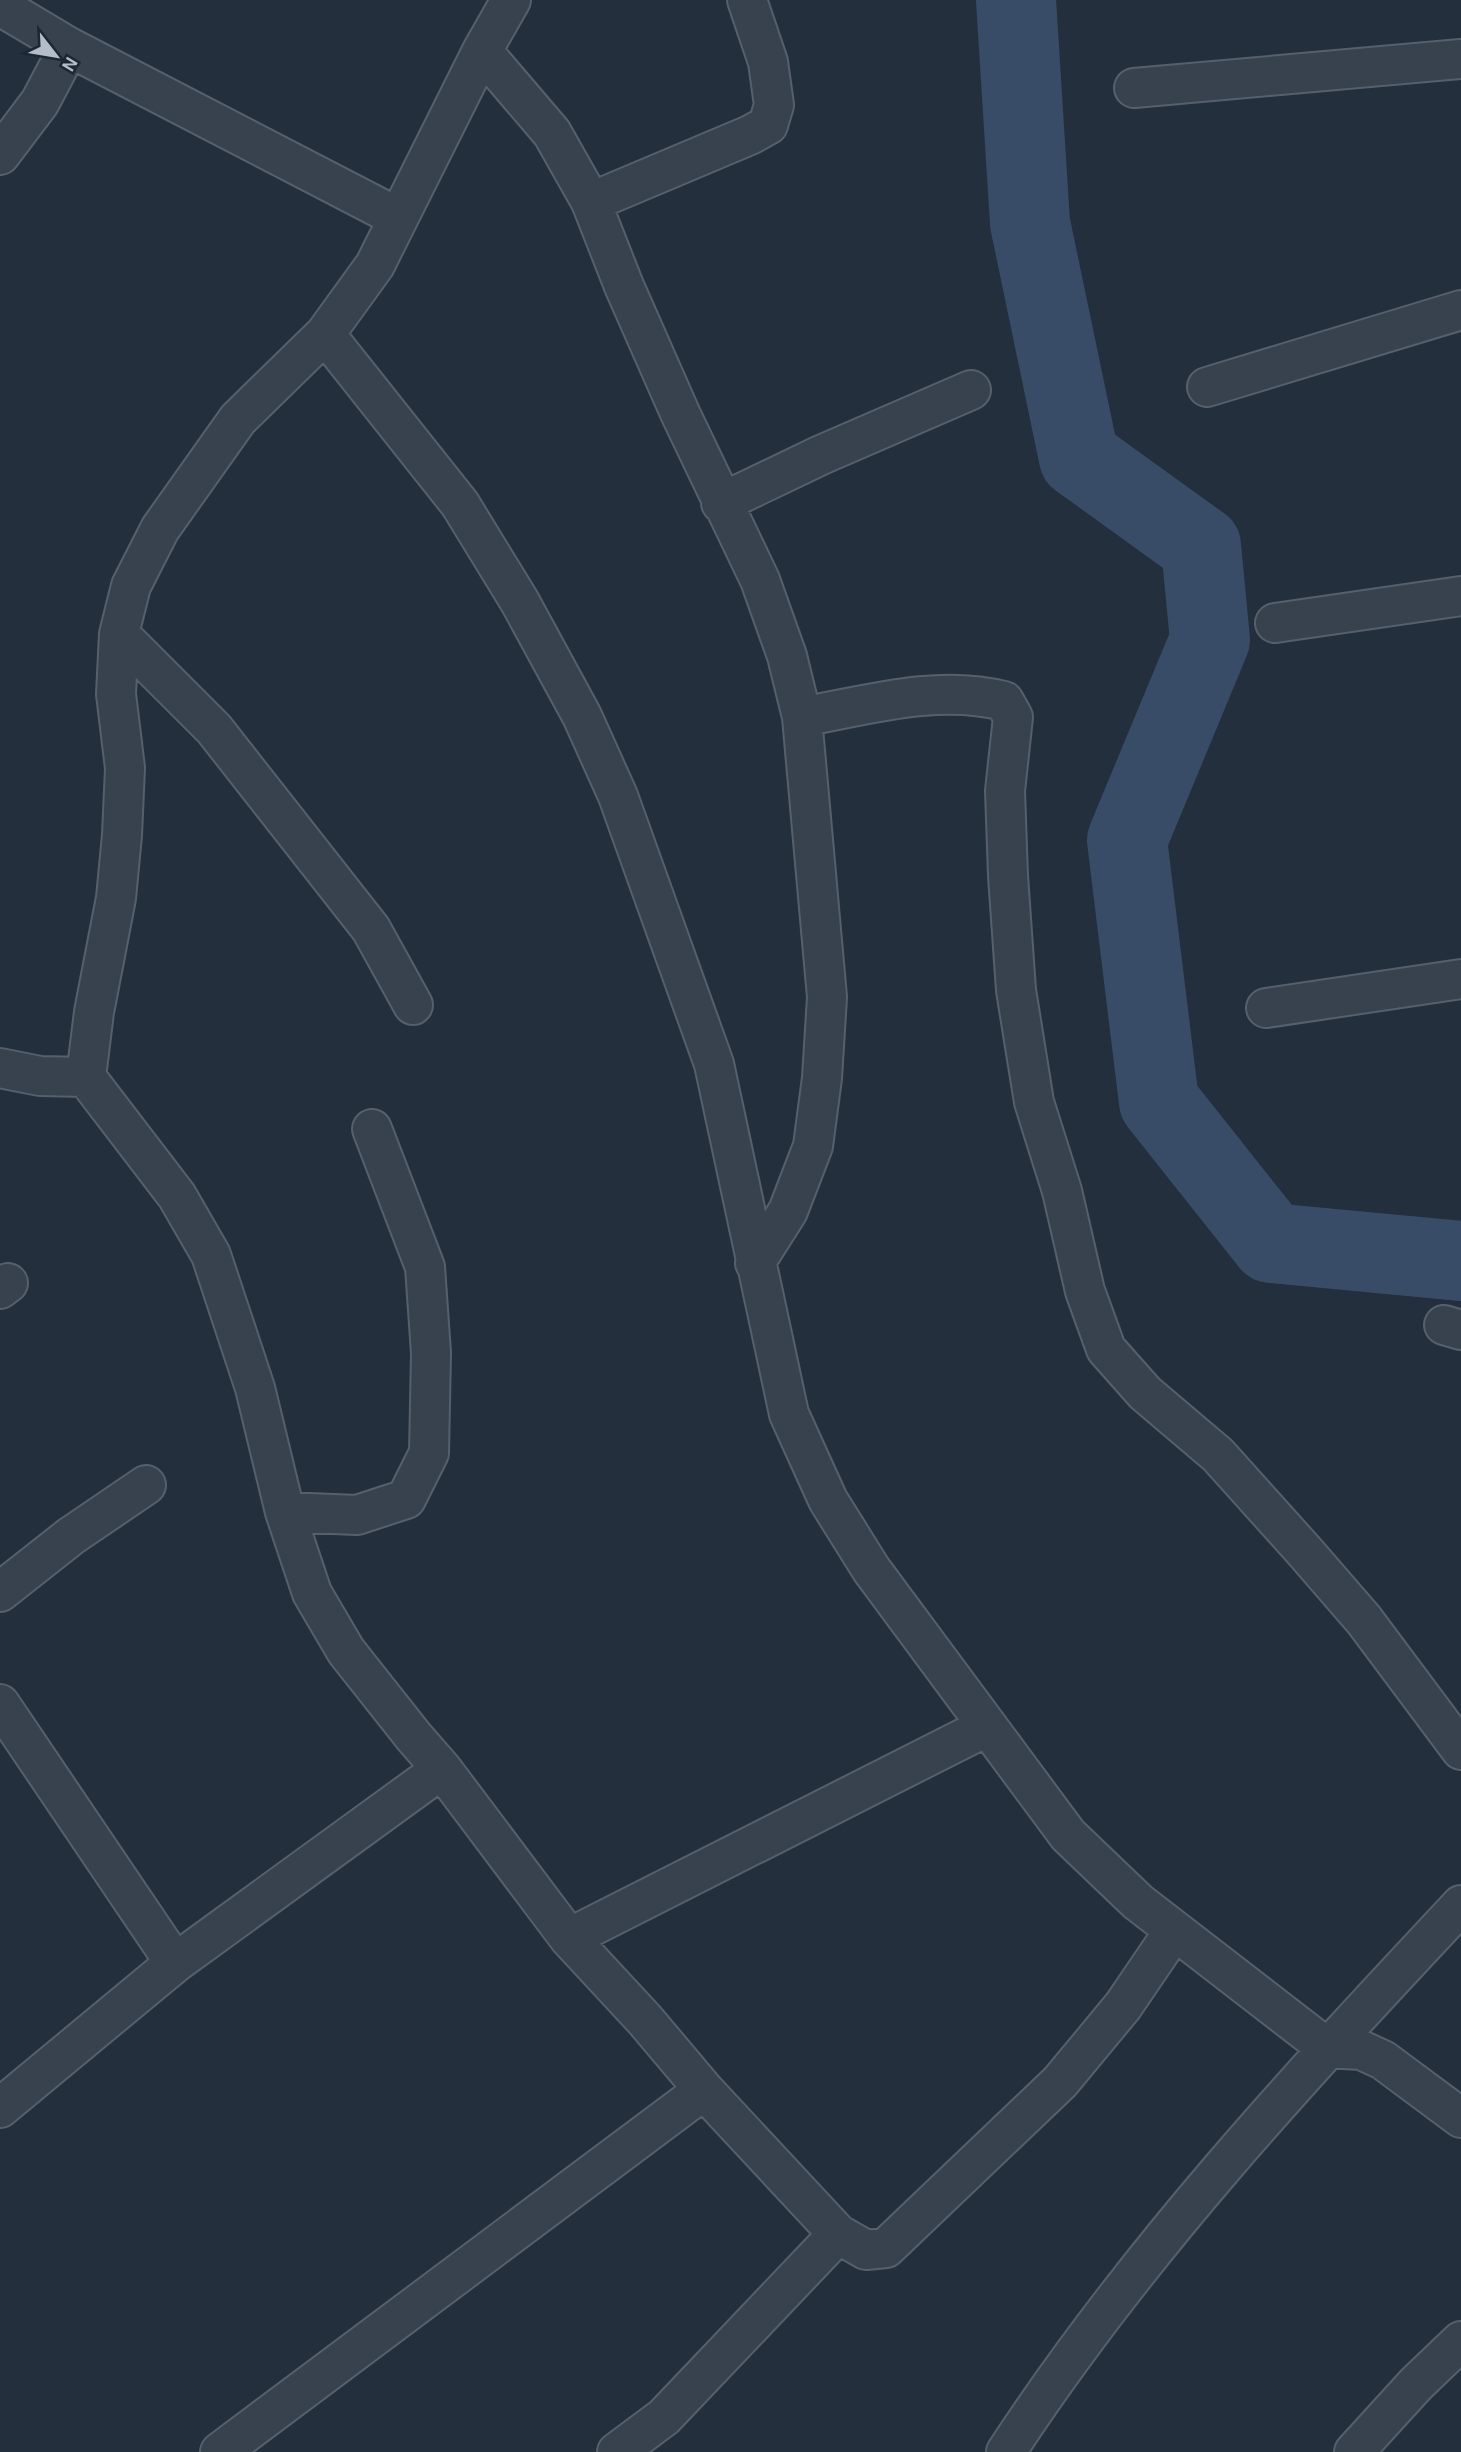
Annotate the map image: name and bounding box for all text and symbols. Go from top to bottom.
north arrow [21,21,91,91]
text: N [57,53,83,76]

